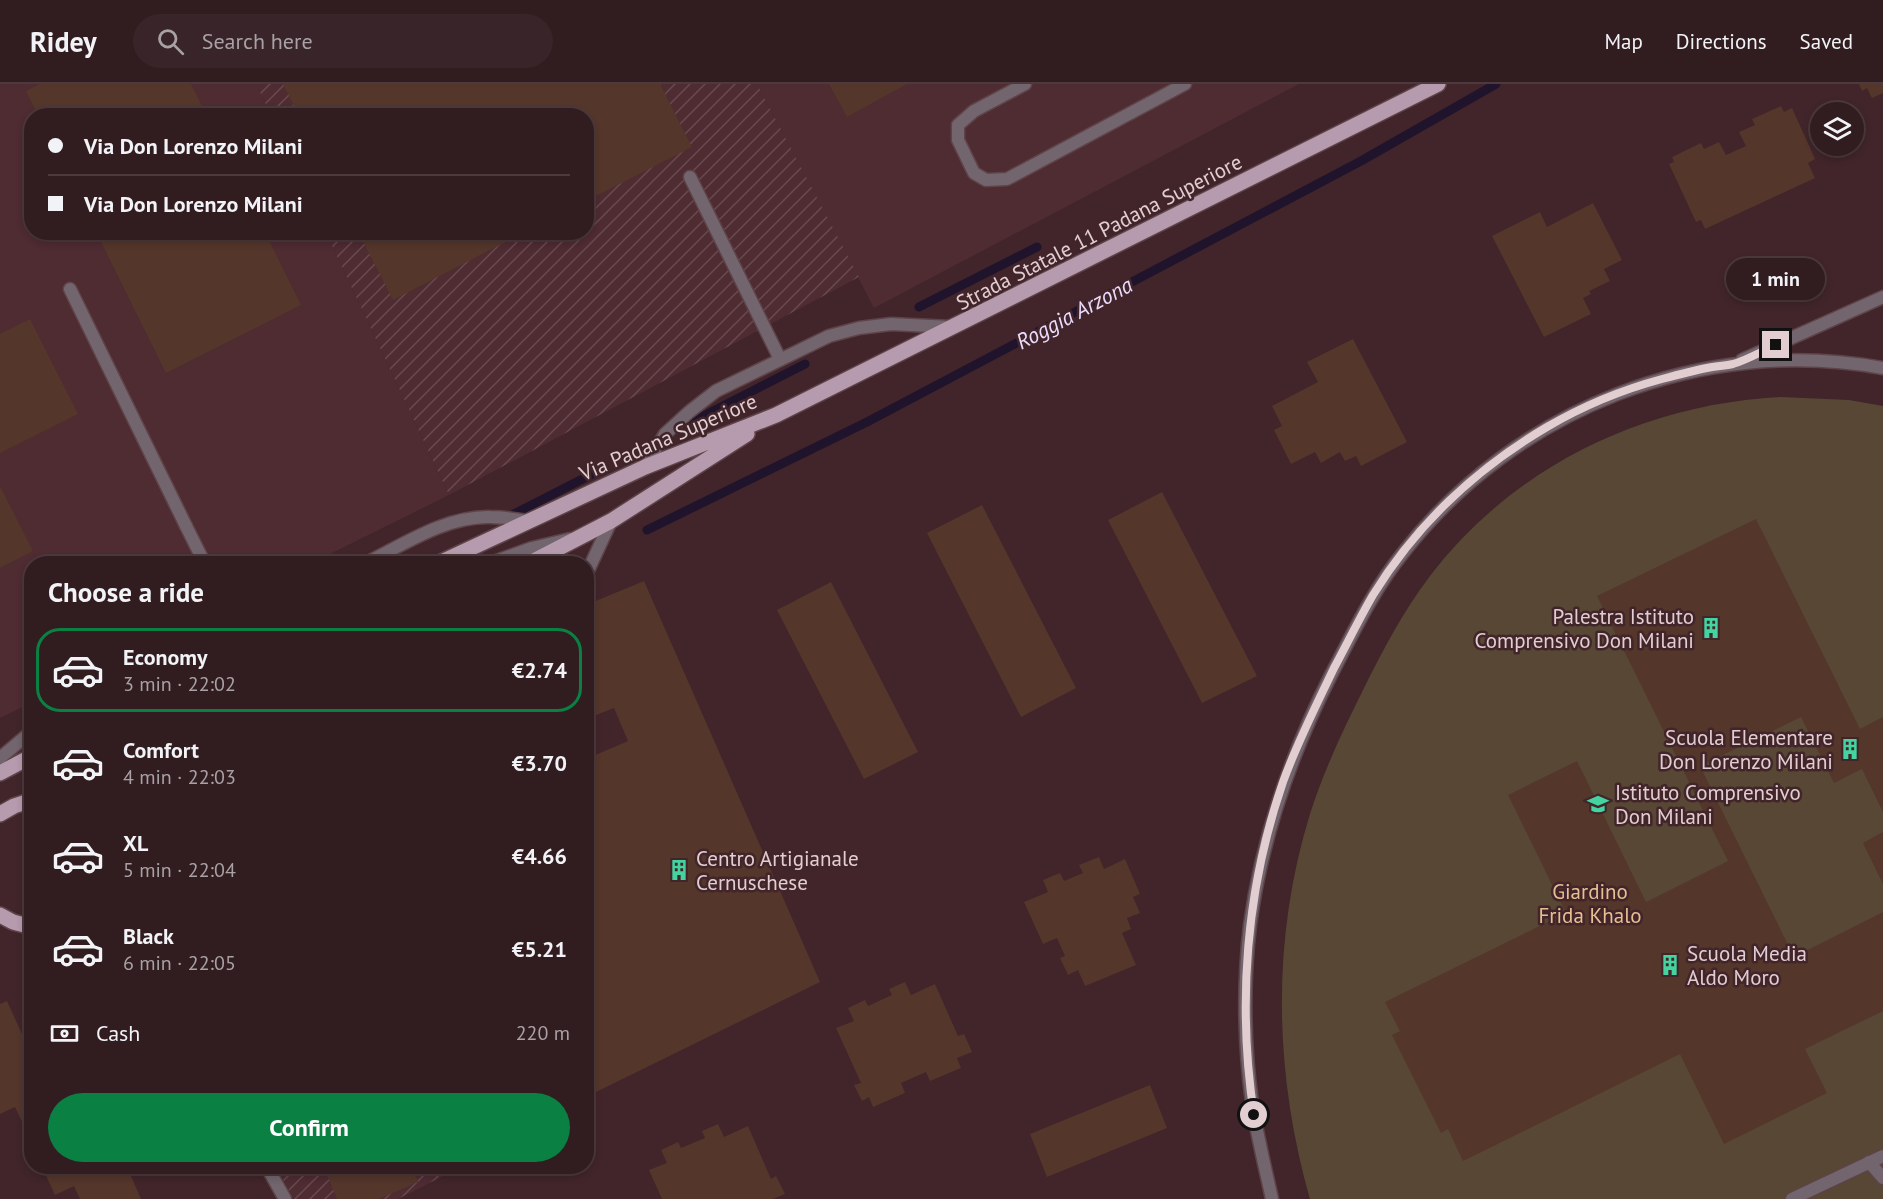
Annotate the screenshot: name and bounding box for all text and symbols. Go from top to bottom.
search box [133,14,553,68]
text: Ridey [30,23,97,60]
icon: search [154,25,187,58]
text: Search here [202,27,313,55]
text: Map [1604,28,1643,55]
text: Directions [1676,28,1767,55]
text: Saved [1800,28,1853,55]
map controls [1810,102,1864,156]
button: layers [1810,102,1864,156]
text: Via Don Lorenzo Milani [84,132,303,160]
street label: Strada Statale 11 Padana Superiore [952,148,1246,316]
text: Via Don Lorenzo Milani [84,190,303,218]
callout: 1 min [1726,258,1826,300]
text: 1 min [1751,266,1800,292]
water label: Roggia Arzona [1011,270,1137,355]
route end [1762,331,1789,358]
street label: Via Padana Superiore [574,387,761,487]
text: Choose a ride [48,575,204,609]
place label: Palestra Istituto Comprensivo Don Milani [1475,603,1694,654]
building icon: Palestra Istituto Comprensivo Don Milani [1699,616,1723,640]
icon: car [51,643,105,697]
text: Economy [123,643,207,671]
text: €2.74 [512,656,567,684]
text: 3 min · 22:02 [123,671,236,697]
place label: Scuola Elementare Don Lorenzo Milani [1659,724,1833,775]
icon: car [51,736,105,790]
text: Comfort [123,736,199,764]
building icon: Scuola Elementare Don Lorenzo Milani [1838,737,1862,761]
text: €3.70 [512,749,567,777]
text: 4 min · 22:03 [123,764,236,790]
place label: Istituto Comprensivo Don Milani [1615,779,1801,830]
school or university icon: Istituto Comprensivo Don Milani [1586,792,1610,816]
icon: car [51,829,105,883]
text: XL [123,829,148,857]
text: €4.66 [512,842,567,870]
place label: Centro Artigianale Cernuschese [696,845,859,896]
text: 5 min · 22:04 [123,857,236,883]
building icon: Centro Artigianale Cernuschese [667,858,691,882]
park label: Giardino Frida Khalo [1538,878,1642,929]
icon: car [51,922,105,976]
text: Black [123,922,174,950]
text: €5.21 [512,935,567,963]
place label: Scuola Media Aldo Moro [1687,940,1807,991]
text: 6 min · 22:05 [123,950,236,976]
building icon: Scuola Media Aldo Moro [1658,953,1682,977]
icon: cash [48,1017,81,1050]
text: Cash [96,1019,140,1047]
text: 220 m [516,1020,570,1046]
button: Confirm [48,1093,570,1162]
route start [1240,1101,1267,1128]

